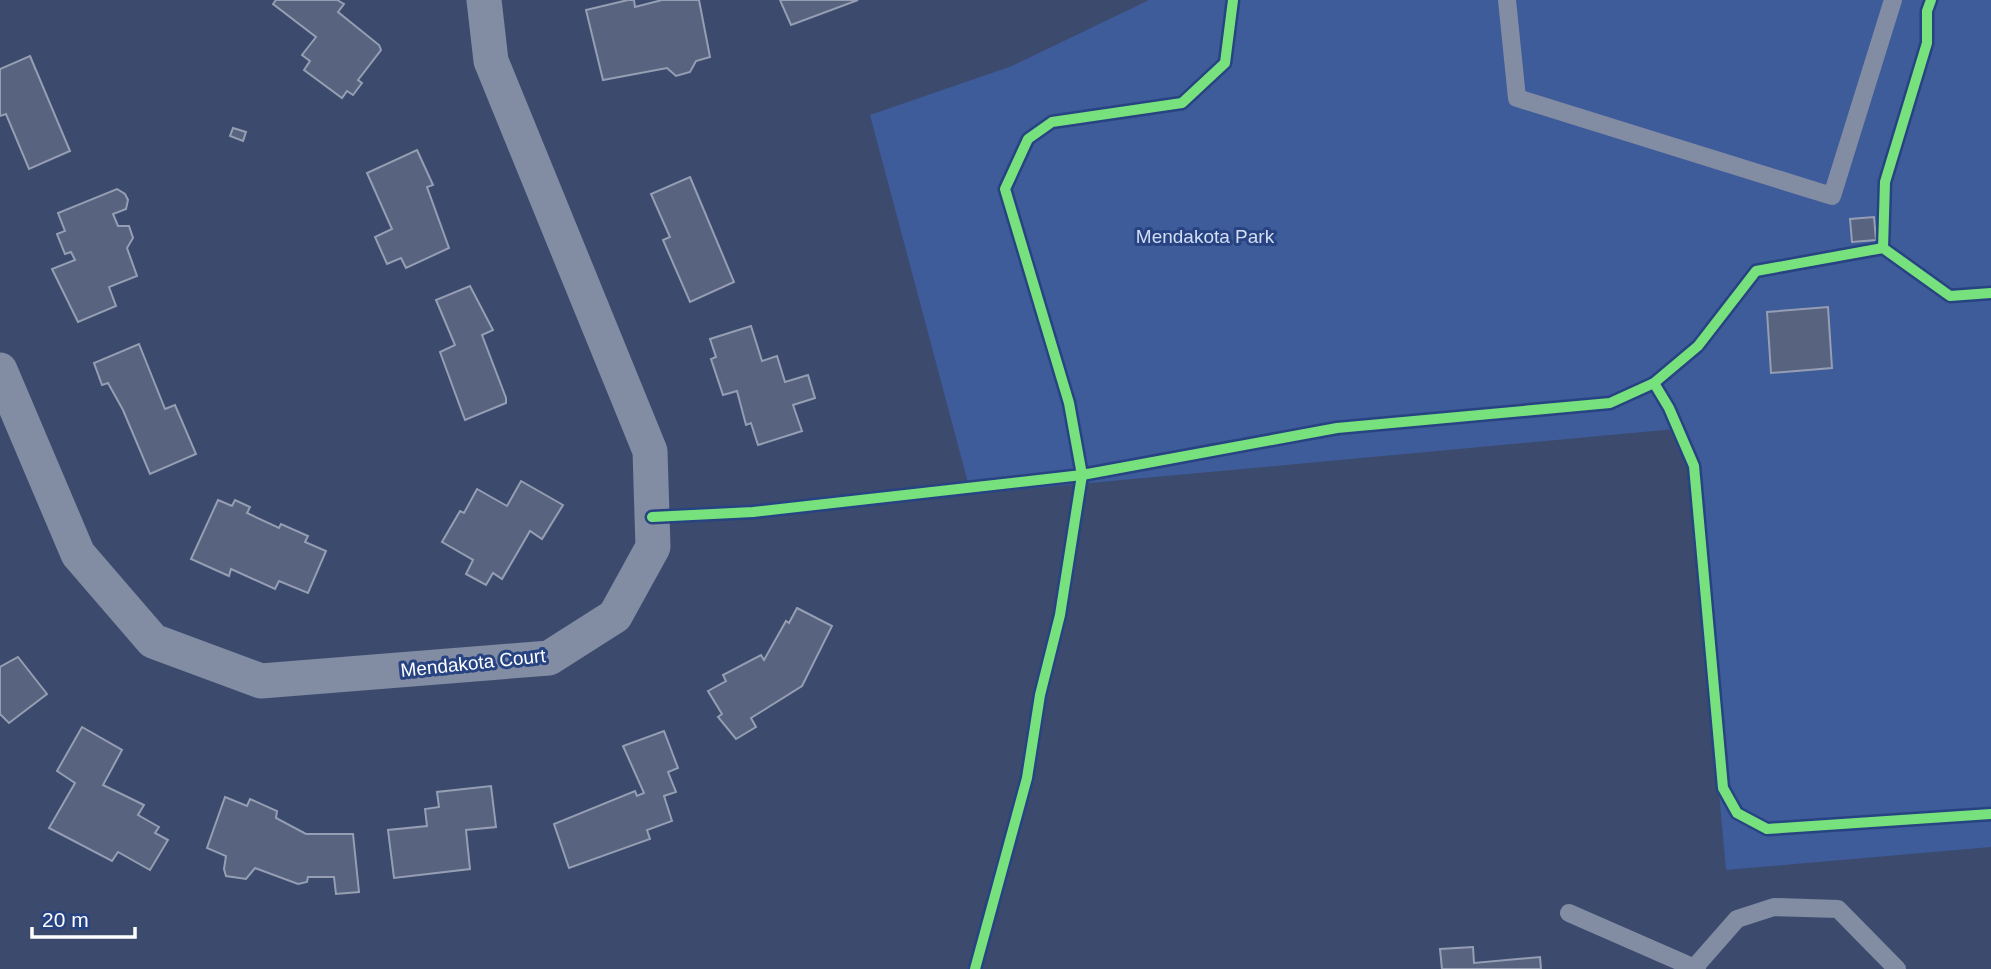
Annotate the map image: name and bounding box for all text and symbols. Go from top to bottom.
park label: Mendakota Park [1136,226,1275,247]
street label: Mendakota Court [399,645,547,681]
scale bar [32,895,135,939]
text: 20 m [42,908,89,931]

